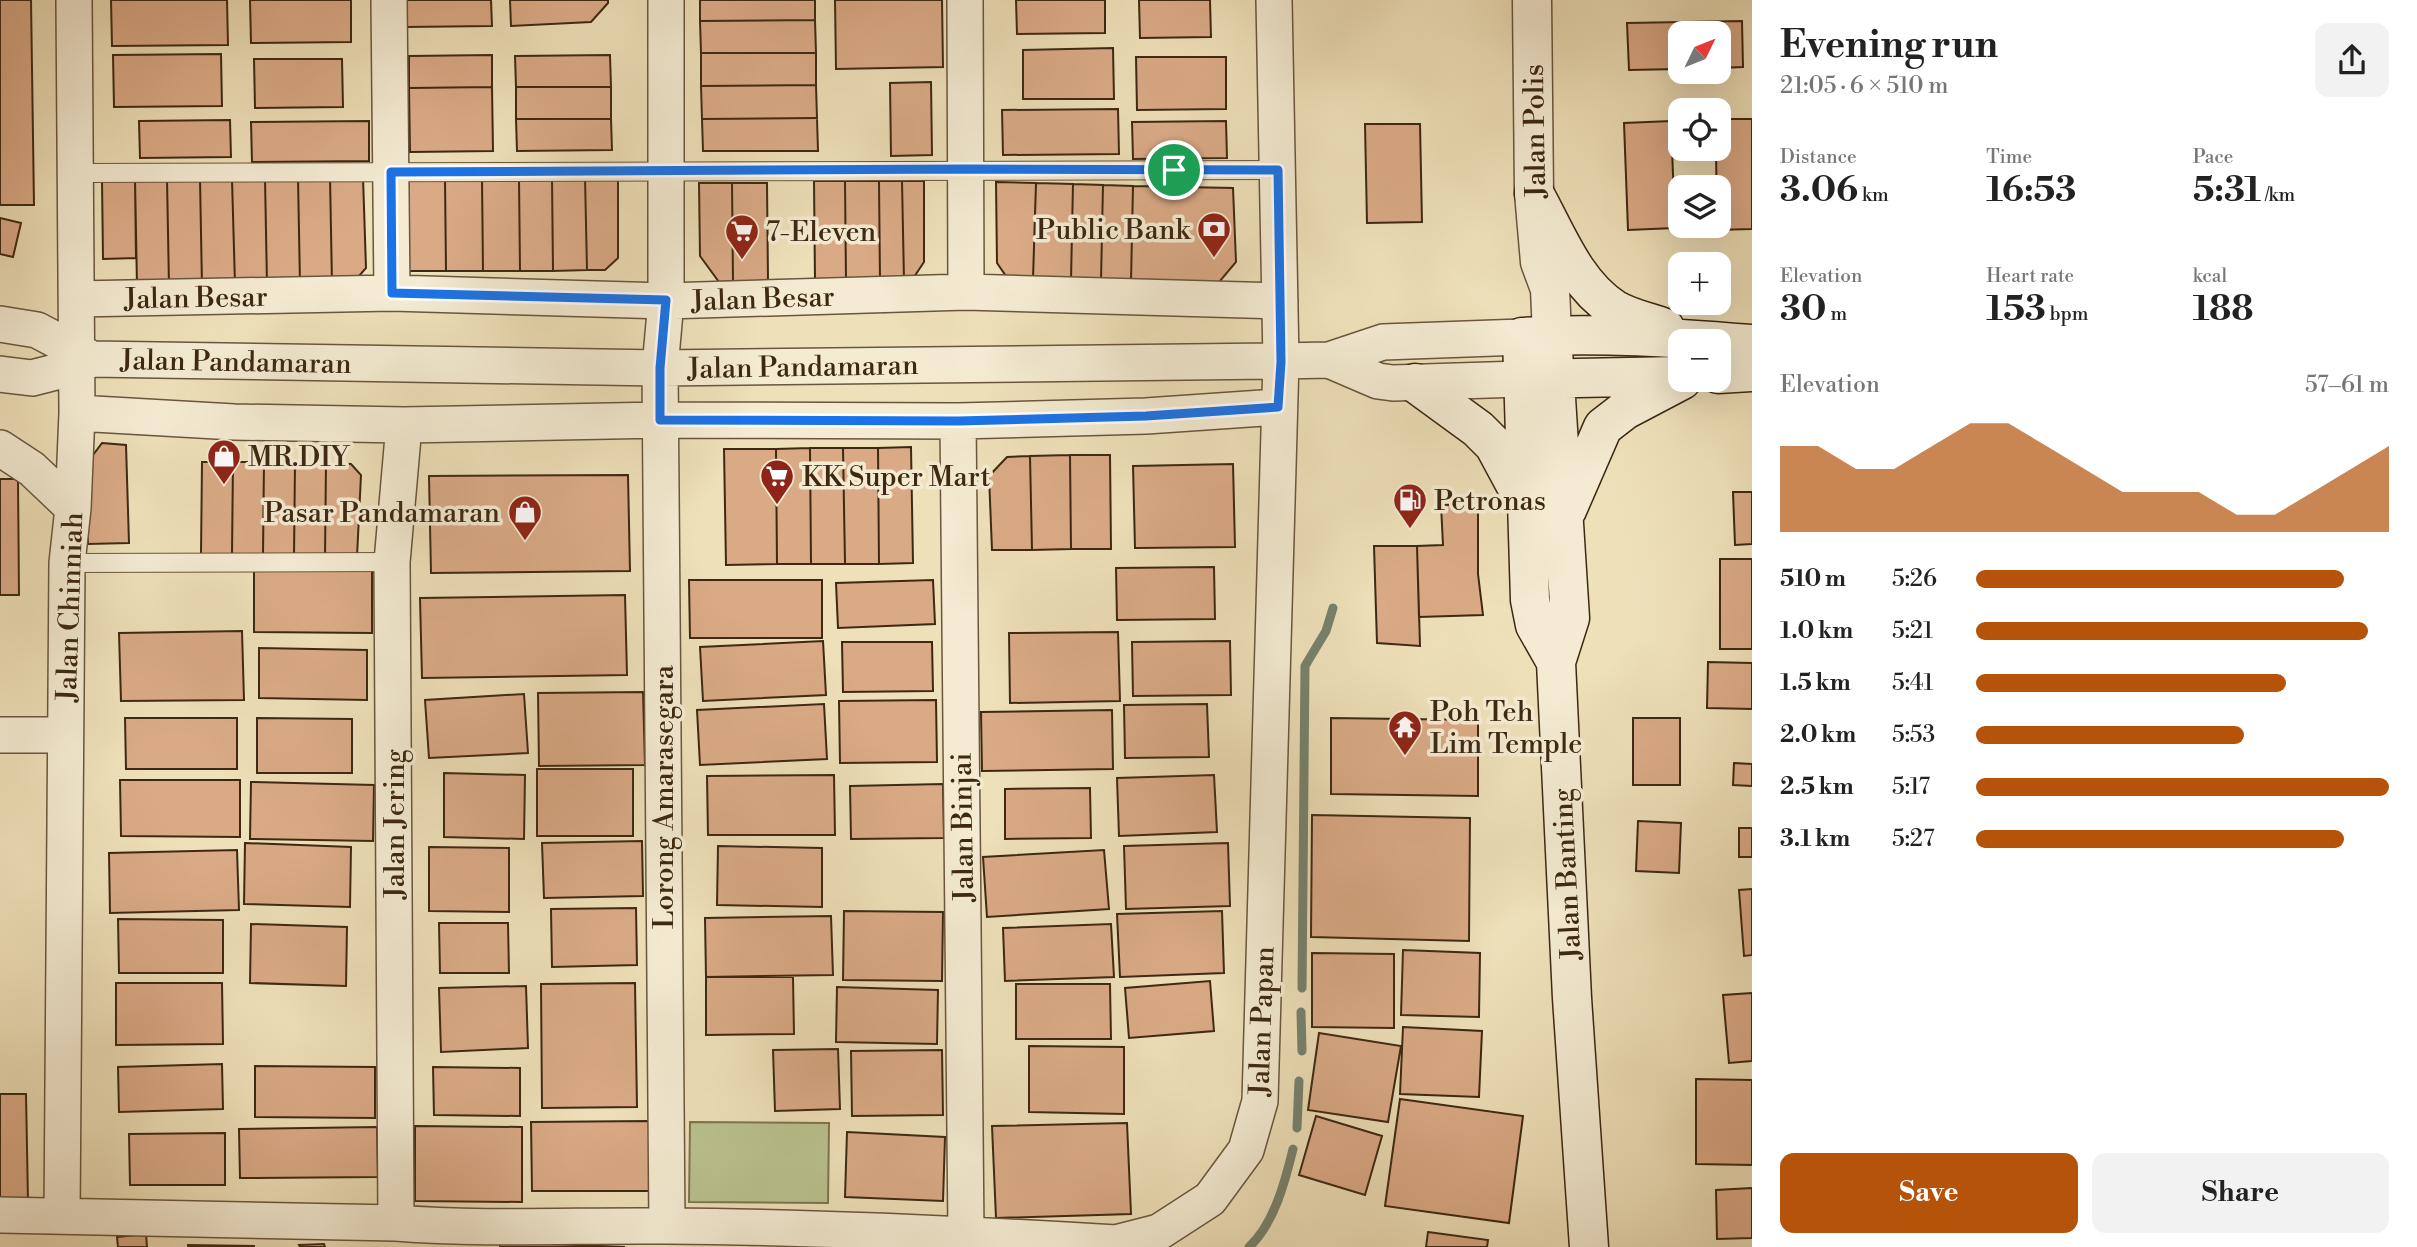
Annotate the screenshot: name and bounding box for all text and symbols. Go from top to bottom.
north arrow [1668,21,1731,84]
map controls [1668,21,1731,392]
text: Evening run [1780,22,1998,69]
button: share [2315,23,2389,97]
street label: Jalan Polis [1517,64,1554,199]
text: 21:05 · 6 × 510 m [1780,72,1948,100]
button: locate [1668,98,1731,161]
pin [1144,140,1204,200]
text: Distance [1780,145,1857,169]
text: Time [1986,145,2032,169]
text: Pace [2193,145,2233,169]
icon: arrive [1155,151,1193,189]
text: 3.06 [1780,169,1858,212]
text: 16:53 [1986,169,2076,212]
text: 5:31 [2193,169,2261,212]
button: layers [1668,175,1731,238]
text: km [1858,183,1889,207]
text: /km [2261,183,2295,207]
bank icon: Public Bank [1195,210,1233,259]
supermarket icon: 7-Eleven [723,212,761,261]
place label: Public Bank [1036,213,1191,248]
place label: 7-Eleven [766,215,877,250]
button: + [1668,252,1731,315]
text: Elevation [1780,264,1862,288]
text: Heart rate [1986,264,2074,288]
text: kcal [2193,264,2227,288]
street label: Jalan Besar [123,280,268,317]
street label: Jalan Besar [690,280,835,320]
text: 30 [1780,288,1827,331]
text: 153 [1986,288,2046,331]
text: 188 [2193,288,2254,331]
text: m [1827,302,1847,326]
text: bpm [2046,302,2088,326]
button: − [1668,329,1731,392]
street label: Jalan Pandamaran [119,343,352,382]
street label: Jalan Pandamaran [686,348,919,387]
text: Elevation [1780,371,1880,399]
text: 57–61 m [2305,371,2389,399]
shop icon: MR.DIY [205,437,243,486]
place label: MR.DIY [248,440,351,475]
supermarket icon: KK Super Mart [758,457,796,506]
place label: KK Super Mart [802,460,991,495]
fuel station icon: Petronas [1391,481,1429,530]
place label: Petronas [1434,484,1546,519]
shop icon: Pasar Pandamaran [506,493,544,542]
place label: Pasar Pandamaran [264,496,500,531]
street label: Jalan Chinniah [50,511,91,703]
text: 510 m [1780,565,1846,593]
text: 5:26 [1892,565,1937,593]
text: 1.0 km [1780,617,1853,645]
text: 5:21 [1892,617,1933,645]
street label: Lorong Amarasegara [647,664,682,929]
text: 1.5 km [1780,669,1851,697]
text: 5:41 [1892,669,1933,697]
place label: Poh Teh Lim Temple [1430,695,1582,762]
temple icon: Poh Teh Lim Temple [1386,708,1424,757]
text: 2.0 km [1780,721,1856,749]
text: 5:53 [1892,721,1935,749]
street label: Jalan Jering [378,748,413,900]
street label: Jalan Binjai [945,752,982,903]
text: 2.5 km [1780,773,1854,801]
text: 5:17 [1892,773,1930,801]
street label: Jalan Banting [1545,787,1590,962]
text: 3.1 km [1780,825,1850,853]
text: 5:27 [1892,825,1934,853]
street label: Jalan Papan [1242,945,1283,1098]
button: Save [1780,1153,2078,1233]
button: Share [2092,1153,2389,1233]

